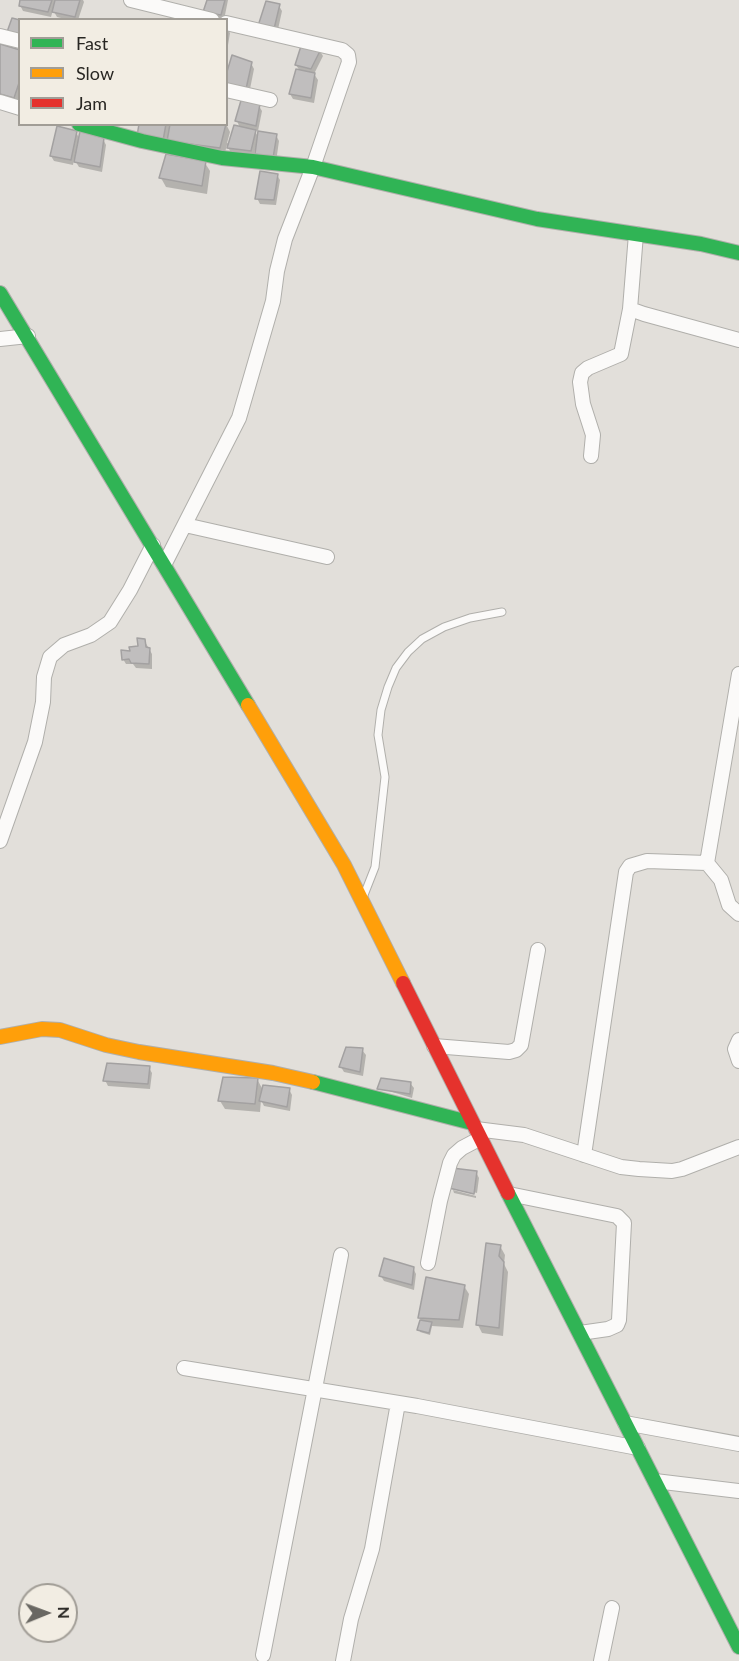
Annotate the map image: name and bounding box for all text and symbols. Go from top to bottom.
legend [18,18,228,126]
text: Fast [76,32,108,54]
text: Slow [76,62,114,84]
text: Jam [76,92,107,114]
north arrow [18,1583,78,1643]
text: N [55,1606,74,1619]

